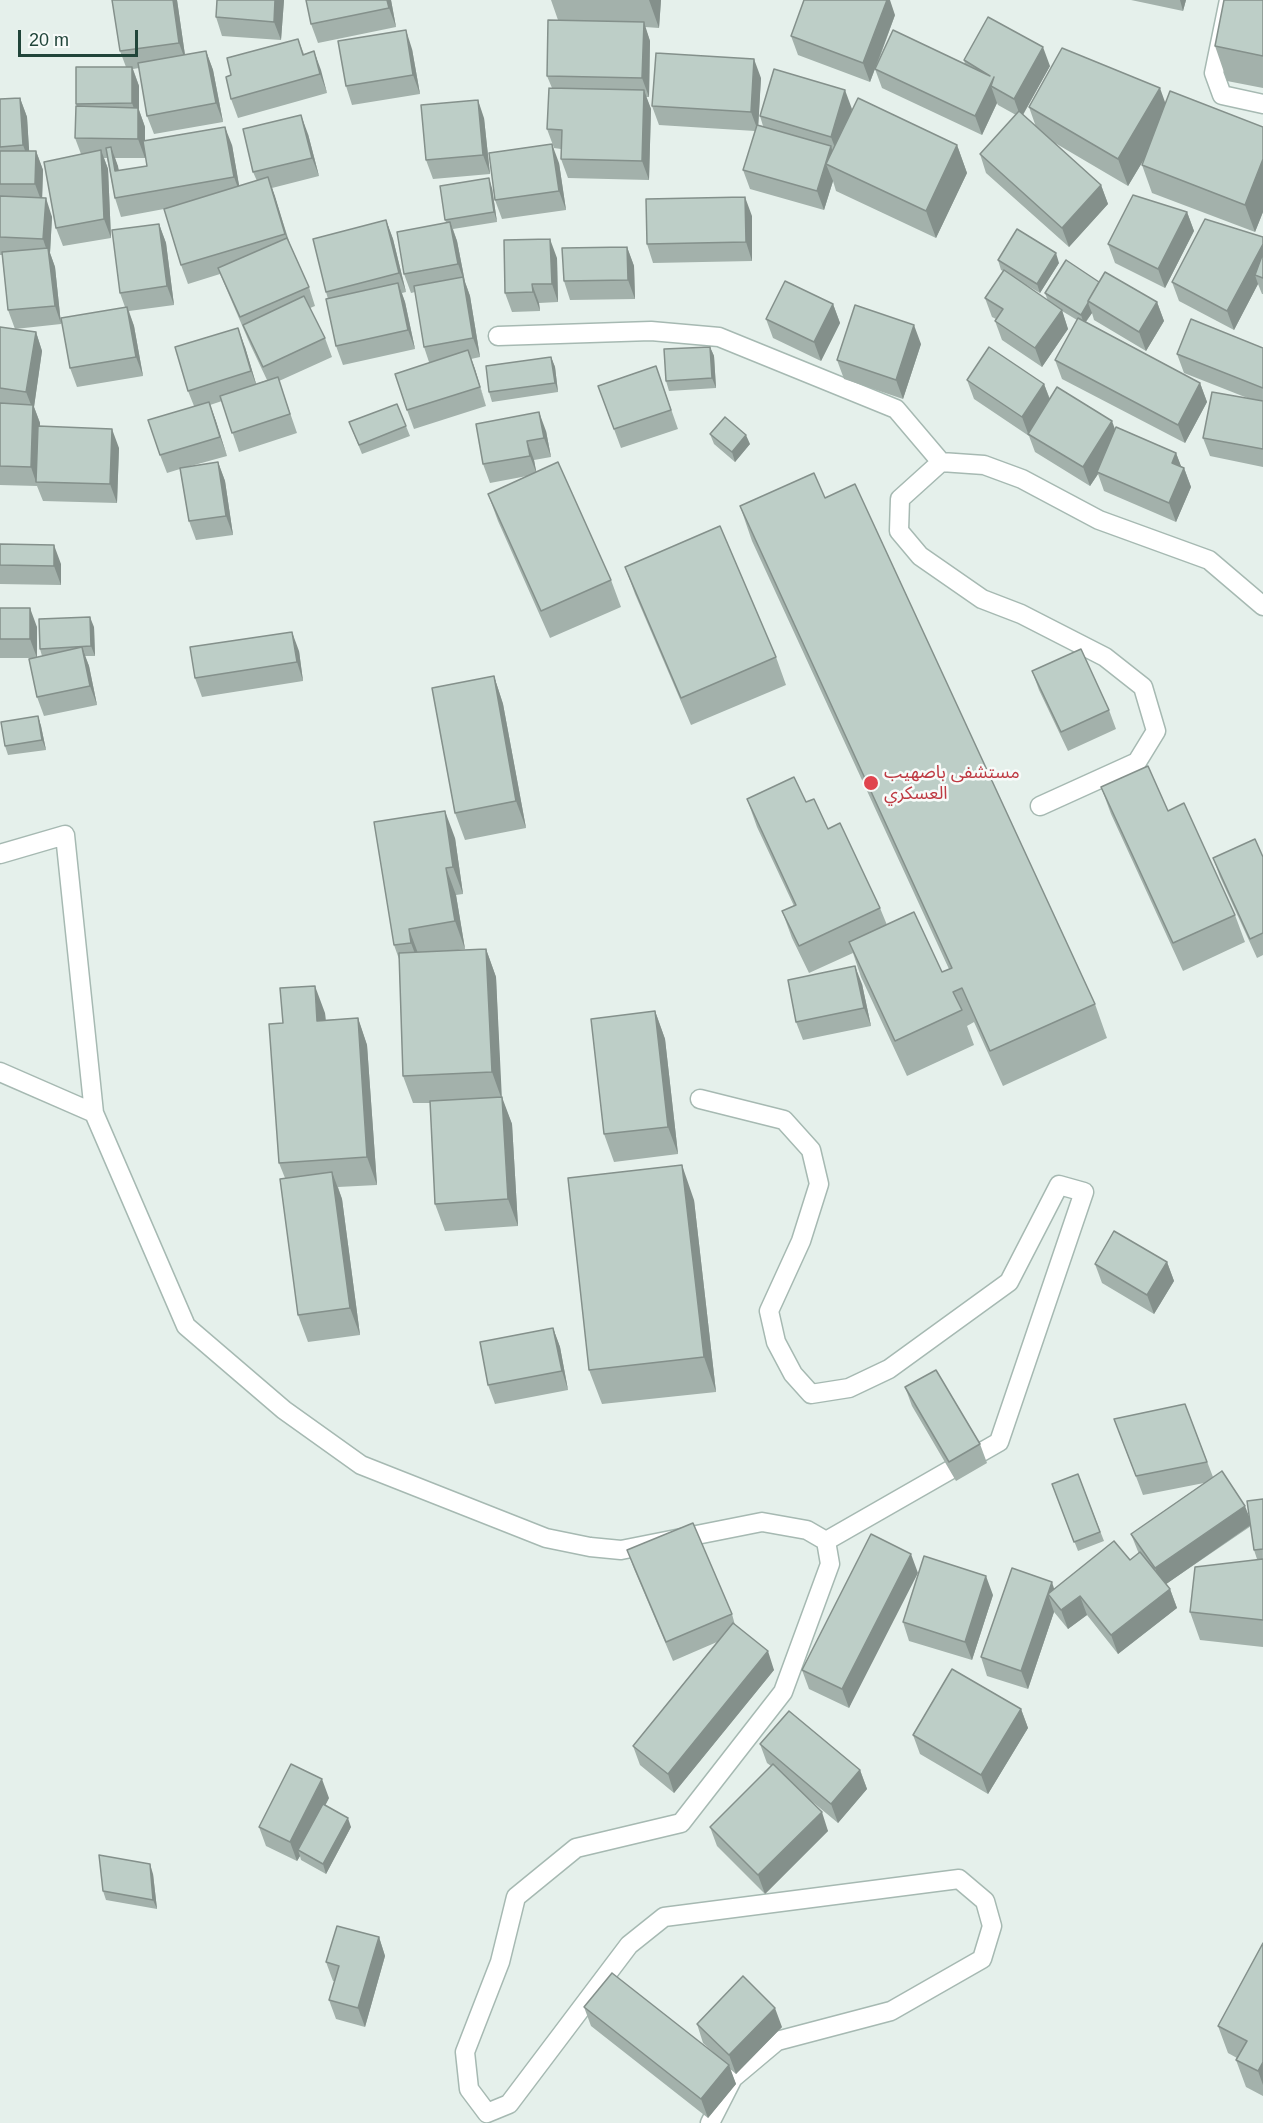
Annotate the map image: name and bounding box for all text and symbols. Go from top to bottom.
scale bar [21,18,141,56]
text: 20 m [29,30,69,50]
place label: مستشفى باصهيب العسكري [884,762,1020,804]
marker: مستشفى باصهيب العسكري [862,774,880,792]

